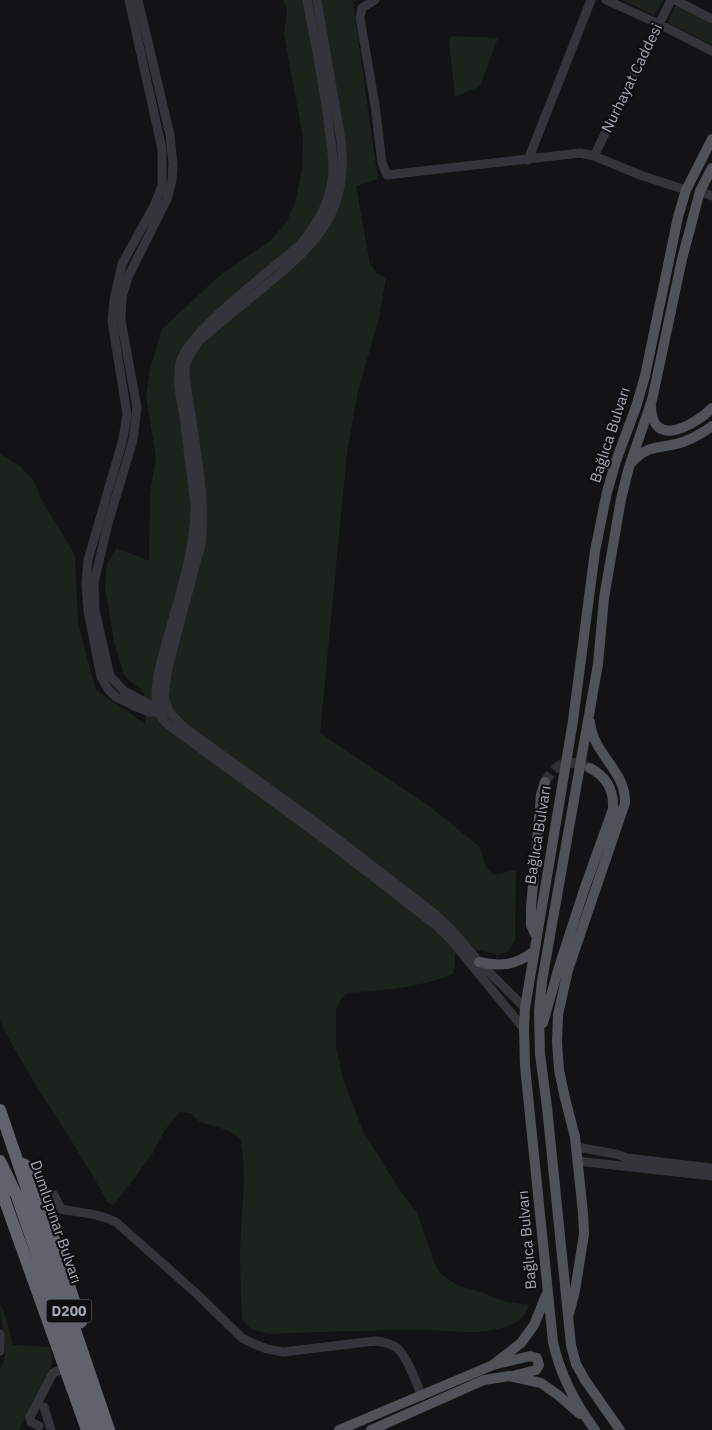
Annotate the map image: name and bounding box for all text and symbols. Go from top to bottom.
street label: Nurhayat Caddesi [597,20,666,136]
street label: Bağlıca Bulvarı [585,385,634,485]
street label: Bağlıca Bulvarı [520,784,555,886]
street label: Dumlupınar Bulvarı [26,1158,86,1286]
street label: Bağlıca Bulvarı [513,1190,540,1290]
road number: D200 [46,1300,92,1322]

